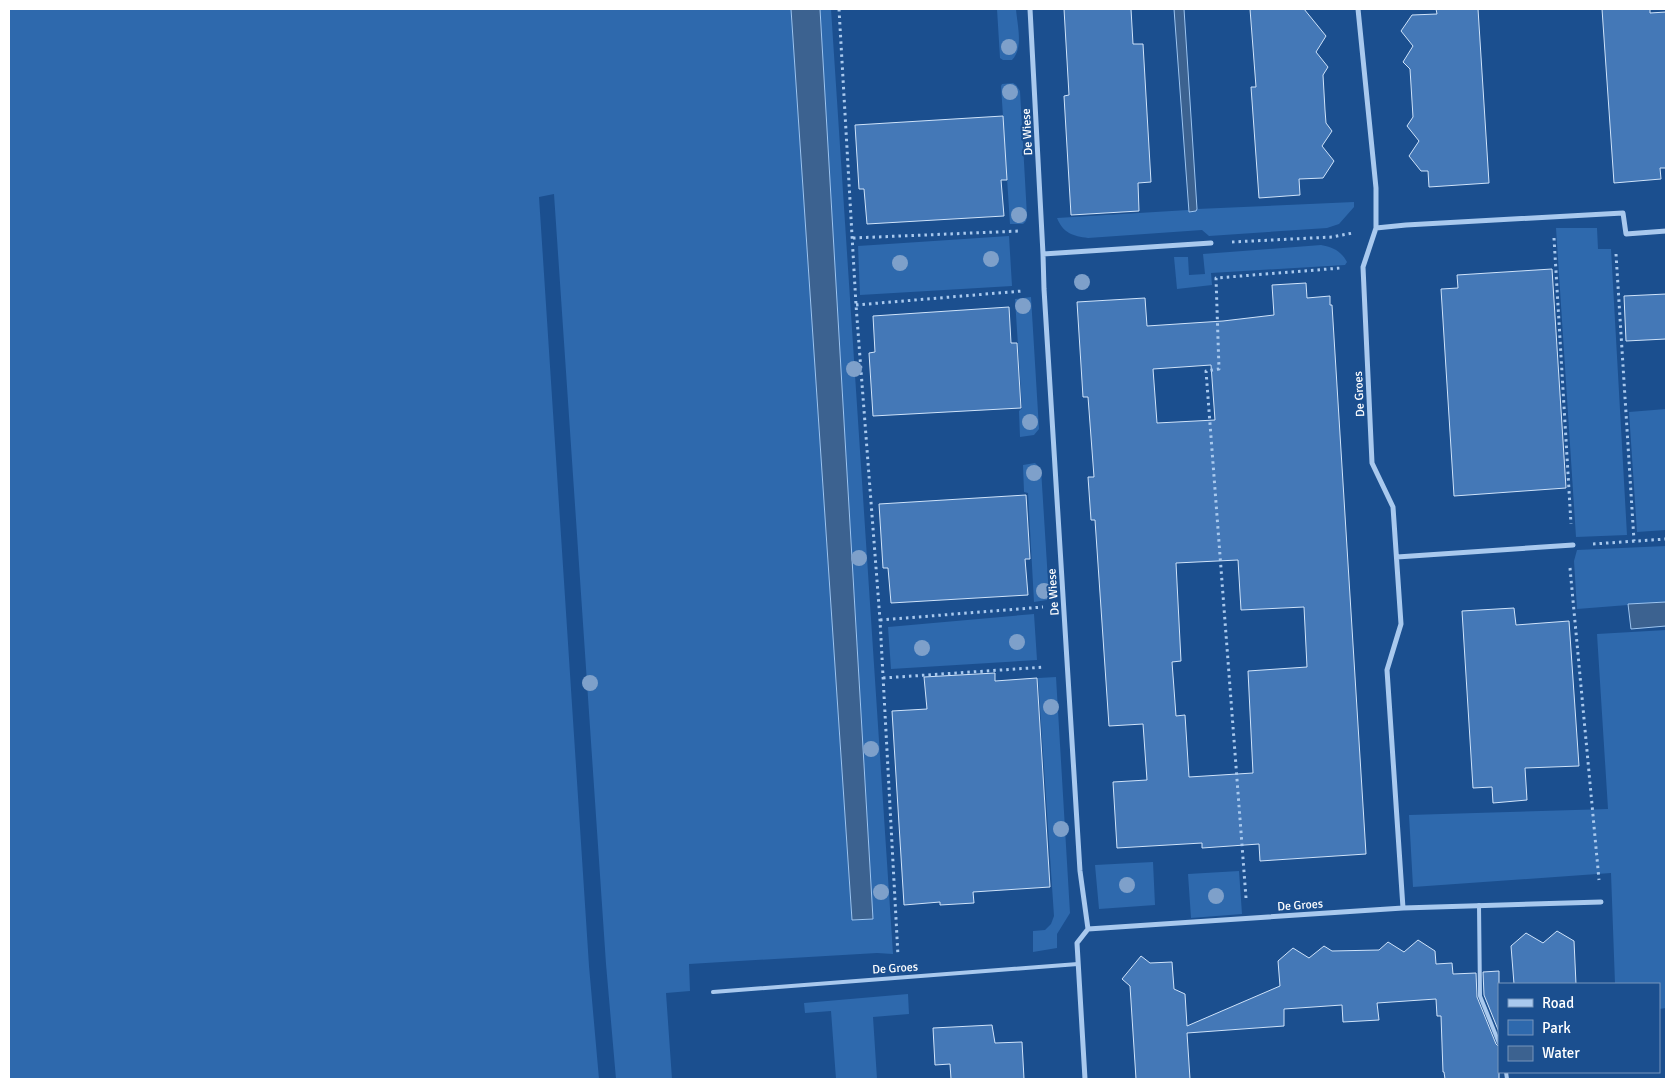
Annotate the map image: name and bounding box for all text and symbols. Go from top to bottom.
street label: De Wiese [1019,108,1036,156]
street label: De Groes [1351,371,1368,417]
street label: De Wiese [1044,568,1063,616]
street label: De Groes [1277,896,1323,915]
street label: De Groes [872,959,918,978]
legend [1498,983,1660,1073]
text: Road [1542,994,1574,1012]
text: Park [1542,1019,1571,1037]
text: Water [1542,1044,1580,1062]

